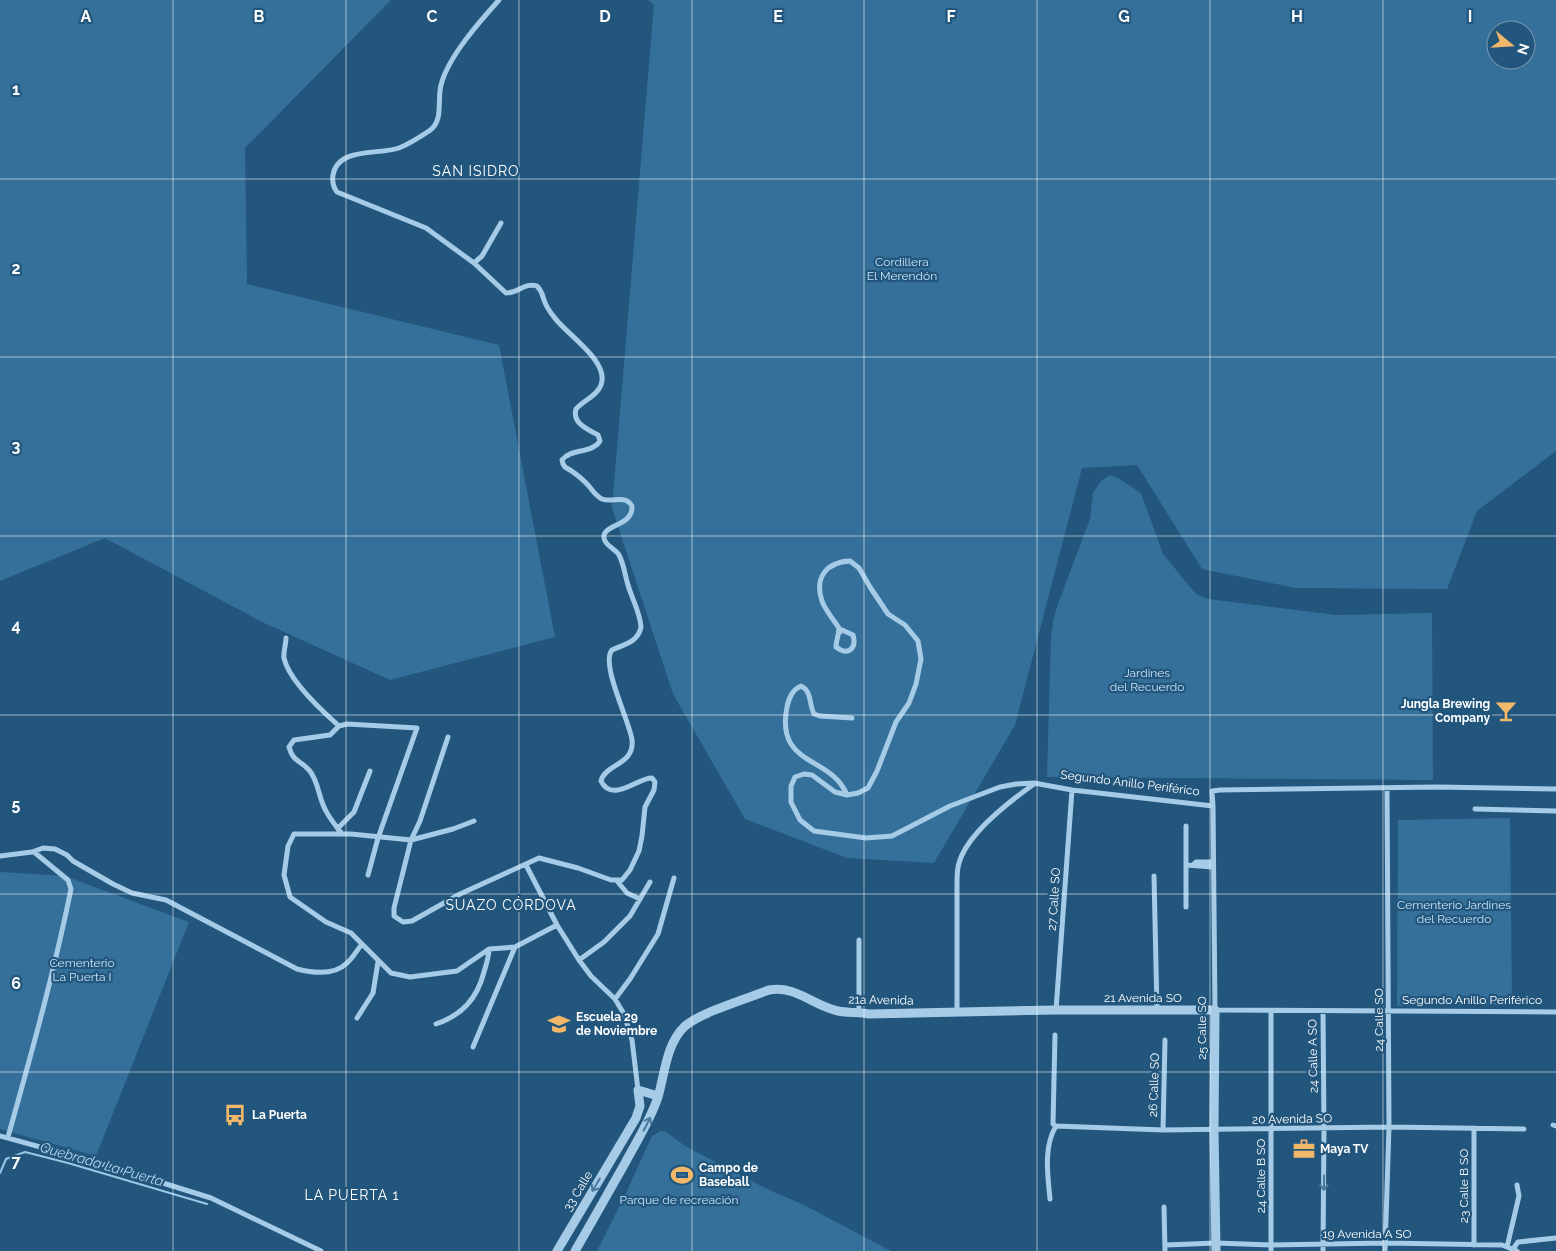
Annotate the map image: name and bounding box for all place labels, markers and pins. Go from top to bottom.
place label: Jungla Brewing Company [1401,697,1490,725]
bar icon: Jungla Brewing Company [1493,698,1519,724]
place label: Escuela 29 de Noviembre [576,1010,657,1038]
school or university icon: Escuela 29 de Noviembre [546,1011,572,1037]
bus stop icon: La Puerta [222,1102,248,1128]
place label: La Puerta [252,1108,307,1122]
office icon: Maya TV [1291,1136,1317,1162]
place label: Maya TV [1320,1142,1369,1156]
place label: Campo de Baseball [699,1161,758,1189]
sports icon: Campo de Baseball [669,1162,695,1188]

